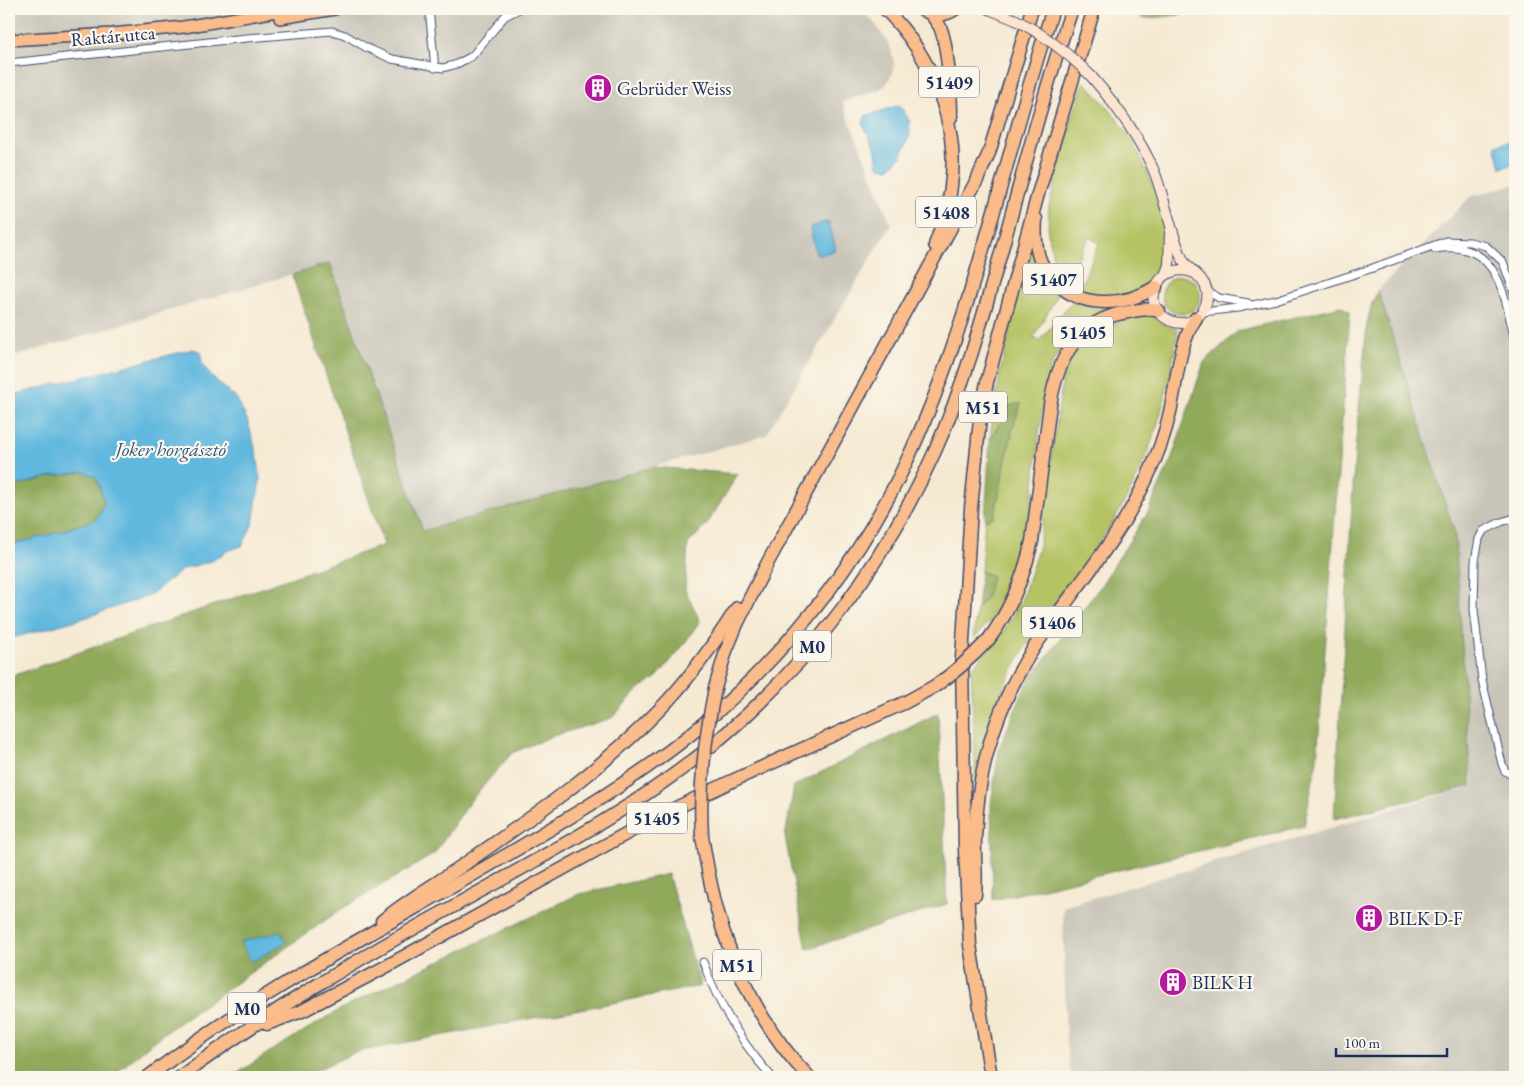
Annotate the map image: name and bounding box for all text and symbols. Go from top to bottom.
street label: Raktár utca [70,20,157,52]
road number: 51409 [919,66,979,98]
building icon: Gebrüder Weiss [583,73,613,103]
place label: Gebrüder Weiss [617,76,731,101]
road number: 51408 [916,196,976,228]
road number: 51407 [1023,264,1083,294]
road number: 51405 [1053,316,1113,348]
road number: M51 [959,392,1007,422]
water label: Joker horgásztó [112,436,228,462]
road number: 51406 [1022,606,1082,638]
road number: M0 [793,630,831,661]
road number: 51405 [627,802,687,834]
building icon: BILK D-F [1354,903,1384,933]
place label: BILK D-F [1388,906,1463,931]
road number: M51 [713,950,761,980]
building icon: BILK H [1158,967,1188,997]
place label: BILK H [1192,970,1253,995]
road number: M0 [228,992,266,1024]
scale bar [1336,1026,1448,1058]
text: 100 m [1344,1033,1381,1052]

